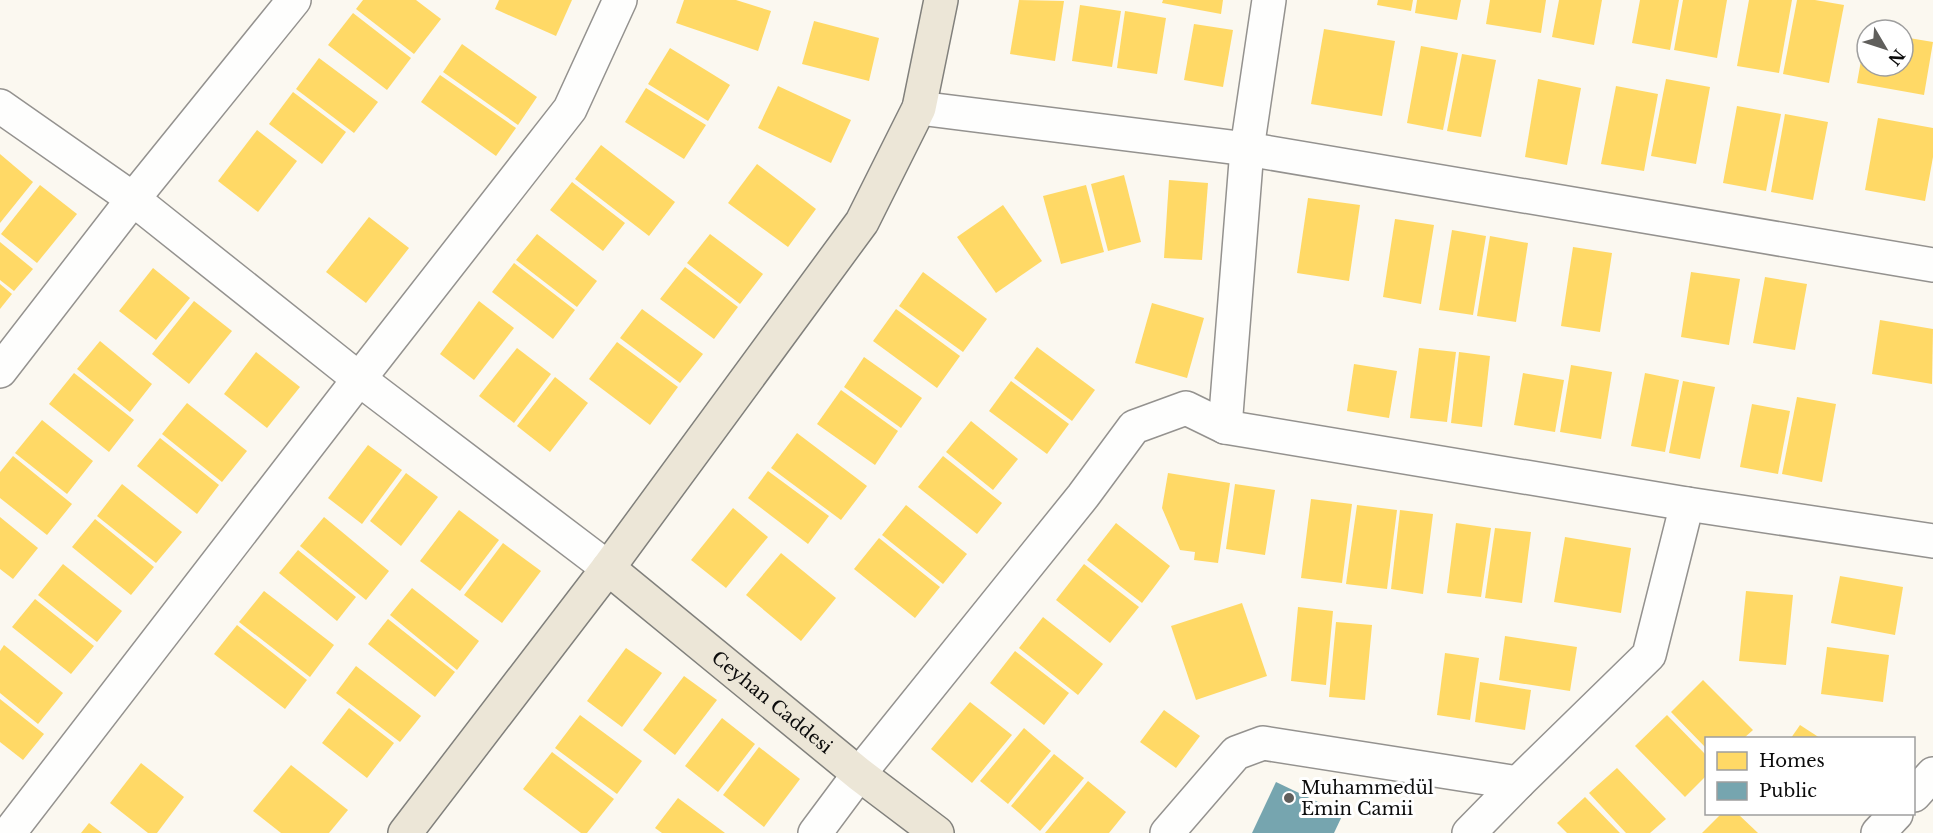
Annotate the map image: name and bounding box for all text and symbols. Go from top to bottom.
north arrow [1855,18,1915,78]
text: N [1884,45,1909,70]
street label: Ceyhan Caddesi [707,647,837,758]
legend [1705,737,1915,815]
text: Homes [1759,750,1825,772]
place label: Muhammedül Emin Camii [1301,777,1434,820]
text: Public [1759,780,1817,802]
marker: Muhammedül Emin Camii [1282,791,1296,805]

